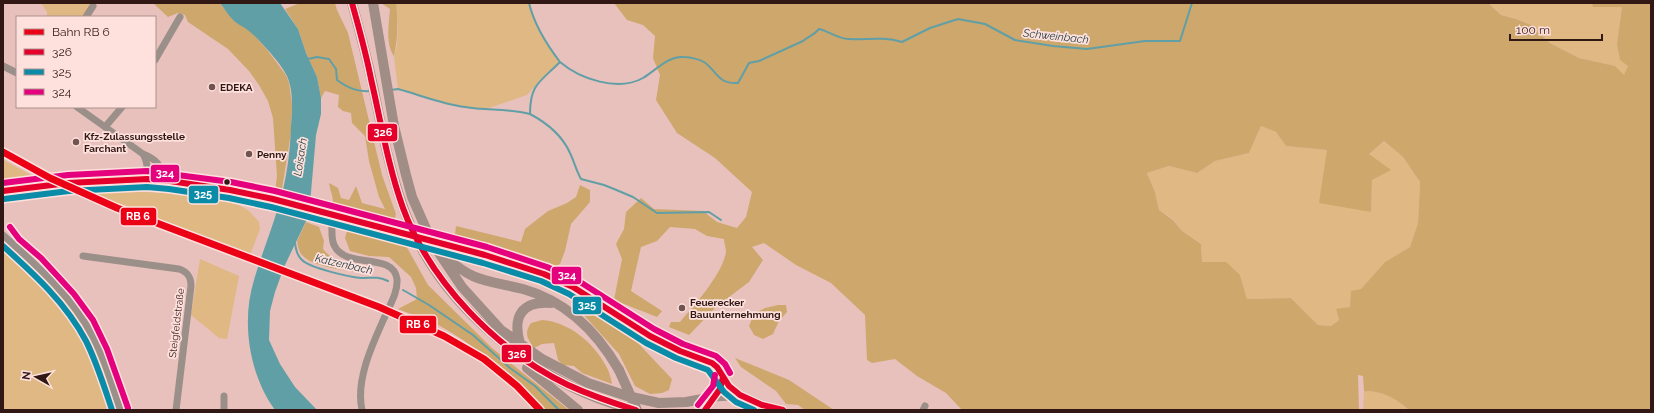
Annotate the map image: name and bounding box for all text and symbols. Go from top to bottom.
legend [16,16,156,108]
scale bar [1510,16,1602,42]
text: 100 m [1516,23,1550,37]
text: Bahn RB 6 [52,25,110,39]
water label: Schweinbach [1022,26,1089,46]
text: 326 [52,45,72,59]
text: 325 [52,65,72,79]
marker: EDEKA [207,82,217,92]
place label: EDEKA [220,82,253,93]
text: 324 [52,85,72,99]
line badge: 326 [367,123,398,142]
text: 326 [373,126,393,139]
place label: Kfz-Zulassungsstelle Farchant [84,131,185,154]
marker: Kfz-Zulassungsstelle Farchant [71,137,81,147]
water label: Loisach [291,137,310,177]
marker: Penny [244,149,254,159]
place label: Penny [257,149,287,160]
line badge: 324 [150,164,180,183]
text: 324 [156,167,174,180]
unlabelled marker [222,177,232,187]
line badge: 325 [188,185,219,204]
text: 325 [194,188,212,201]
line badge: RB 6 [120,207,157,226]
text: RB 6 [126,210,150,223]
water label: Katzenbach [314,252,374,277]
line badge: 324 [551,266,582,285]
text: 324 [558,269,576,282]
street label: Steigfeldstraße [167,288,186,358]
line badge: 325 [572,296,602,315]
place label: Feuerecker Bauunternehmung [690,297,781,320]
text: 325 [578,299,596,312]
marker: Feuerecker Bauunternehmung [677,303,687,313]
line badge: RB 6 [399,315,437,334]
text: RB 6 [406,318,430,331]
line badge: 326 [501,344,532,363]
text: 326 [507,348,527,361]
north arrow [16,357,56,397]
text: N [20,371,34,381]

